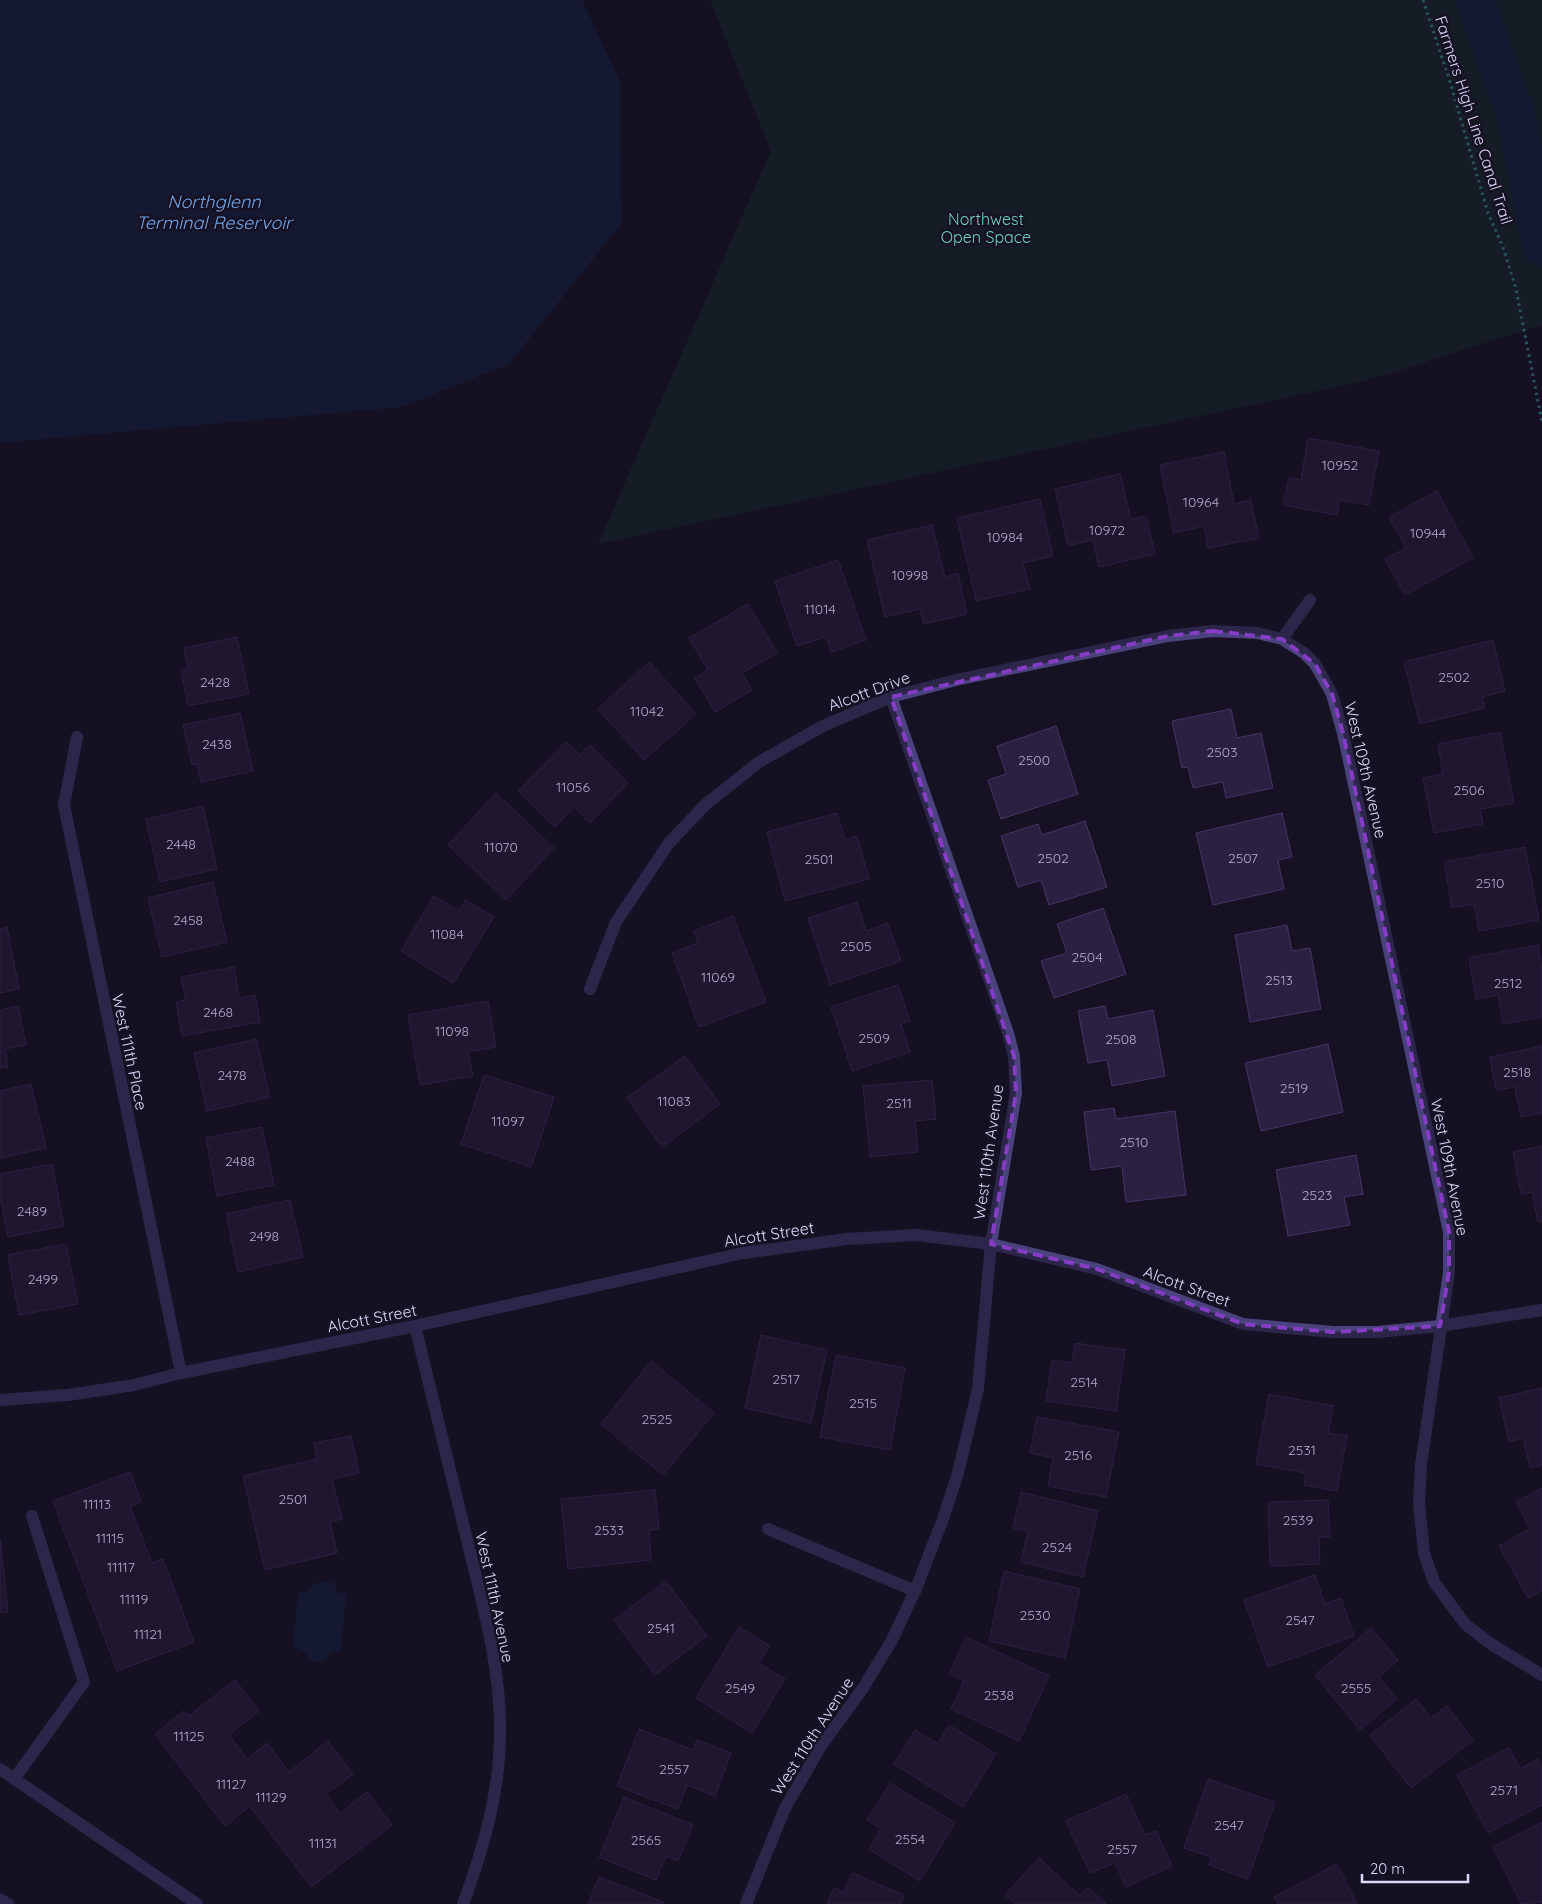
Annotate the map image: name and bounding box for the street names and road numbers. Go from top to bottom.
street label: Farmers High Line Canal Trail [1431,13,1517,227]
street label: Alcott Drive [825,667,913,715]
street label: West 109th Avenue [1341,700,1391,840]
street label: West 111th Place [108,992,152,1112]
street label: West 110th Avenue [969,1083,1007,1221]
street label: West 109th Avenue [1427,1097,1473,1237]
street label: Alcott Street [723,1217,815,1251]
street label: Alcott Street [1141,1261,1233,1311]
street label: Alcott Street [326,1300,418,1336]
street label: West 111th Avenue [471,1530,519,1664]
street label: West 110th Avenue [766,1673,858,1799]

